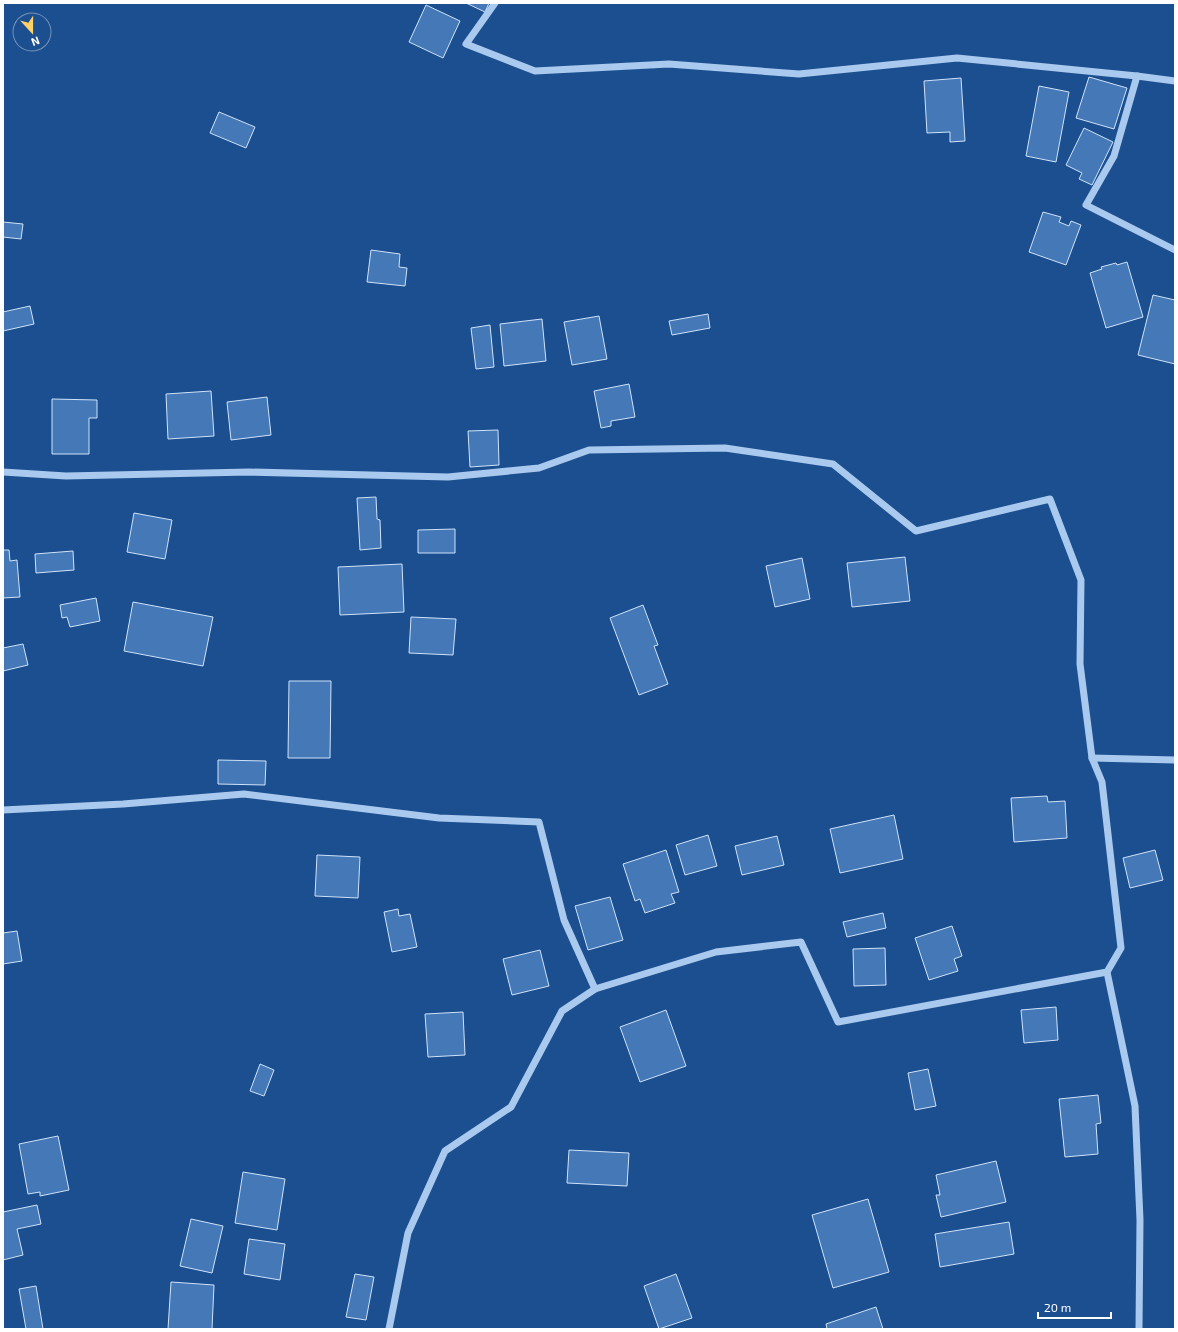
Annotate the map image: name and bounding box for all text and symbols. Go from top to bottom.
north arrow [12,12,52,52]
text: N [30,34,42,49]
scale bar [1038,1294,1111,1320]
text: 20 m [1044,1300,1071,1314]

